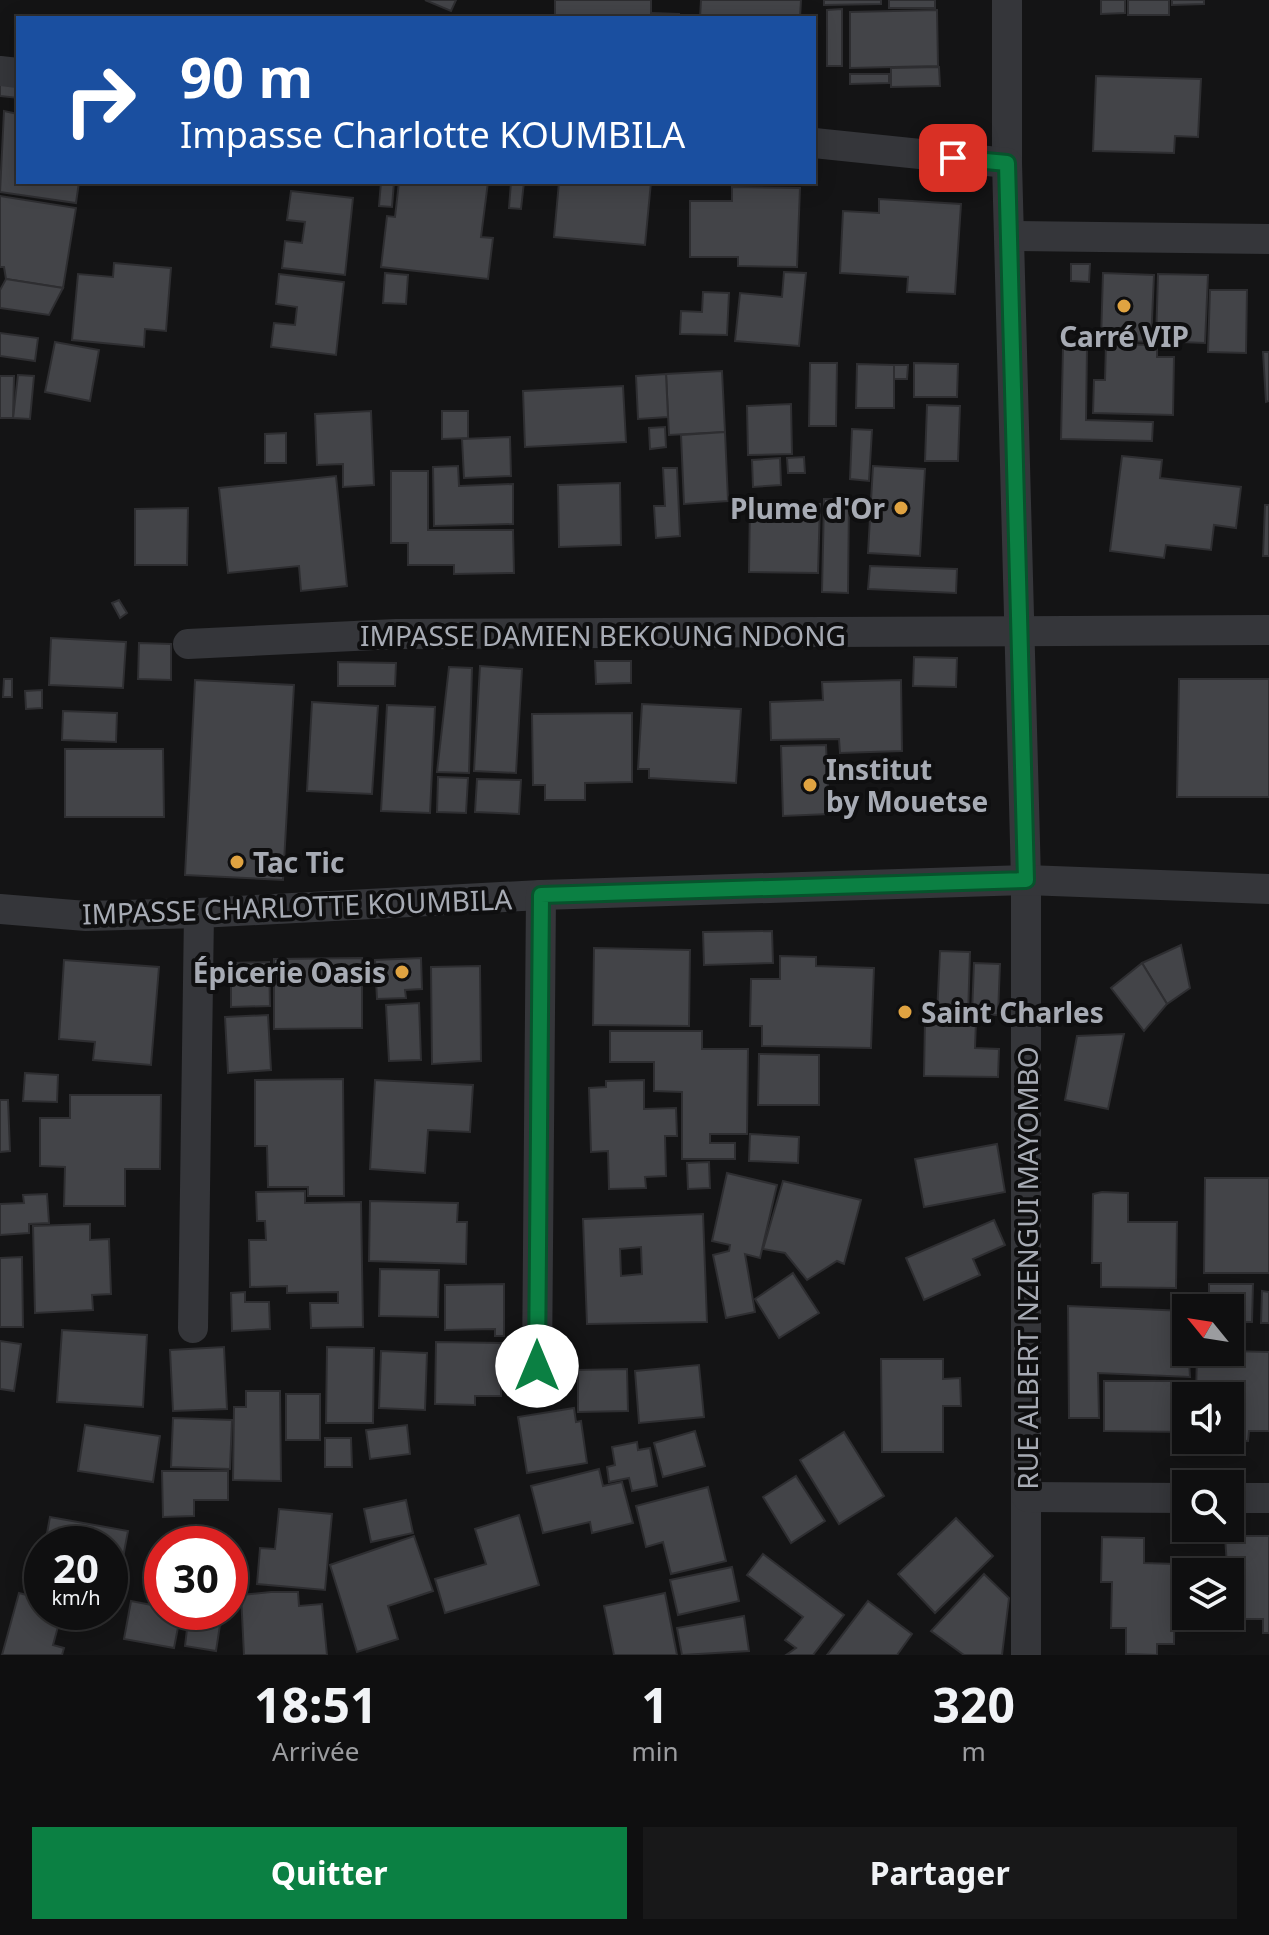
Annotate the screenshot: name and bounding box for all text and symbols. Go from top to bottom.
text: 90 m [180,38,313,114]
icon: right [48,48,152,152]
text: Impasse Charlotte KOUMBILA [180,110,685,159]
pin [919,124,987,192]
icon: arrive [931,136,975,180]
marker: Carré VIP [1115,297,1133,315]
place label: Carré VIP [1059,317,1189,355]
place label: Plume d'Or [730,489,885,527]
marker: Plume d'Or [892,499,910,517]
street label: IMPASSE DAMIEN BEKOUNG NDONG [360,616,846,654]
place label: Institut by Mouetse [826,750,988,820]
marker: Institut by Mouetse [801,776,819,794]
place label: Tac Tic [253,843,344,881]
marker: Tac Tic [228,853,246,871]
street label: IMPASSE CHARLOTTE KOUMBILA [81,880,513,932]
place label: Épicerie Oasis [193,953,386,991]
marker: Épicerie Oasis [393,963,411,981]
place label: Saint Charles [921,993,1104,1031]
marker: Saint Charles [896,1003,914,1021]
street label: RUE ALBERT NZENGUI MAYOMBO [1008,1046,1046,1490]
north arrow [1172,1294,1244,1366]
map controls [1172,1294,1244,1630]
position arrow [495,1324,579,1408]
button: sound [1172,1382,1244,1454]
button: search [1172,1470,1244,1542]
speed limit sign: 30 [144,1526,248,1630]
text: 20 [53,1540,99,1595]
button: layers [1172,1558,1244,1630]
text: km/h [51,1584,101,1611]
text: 18:51 [254,1672,377,1737]
text: 1 [641,1672,669,1737]
text: 320 [933,1672,1015,1737]
text: Arrivée [272,1733,359,1769]
text: min [631,1733,679,1769]
text: m [962,1733,986,1769]
button: Quitter [32,1827,627,1919]
button: Partager [643,1827,1237,1919]

